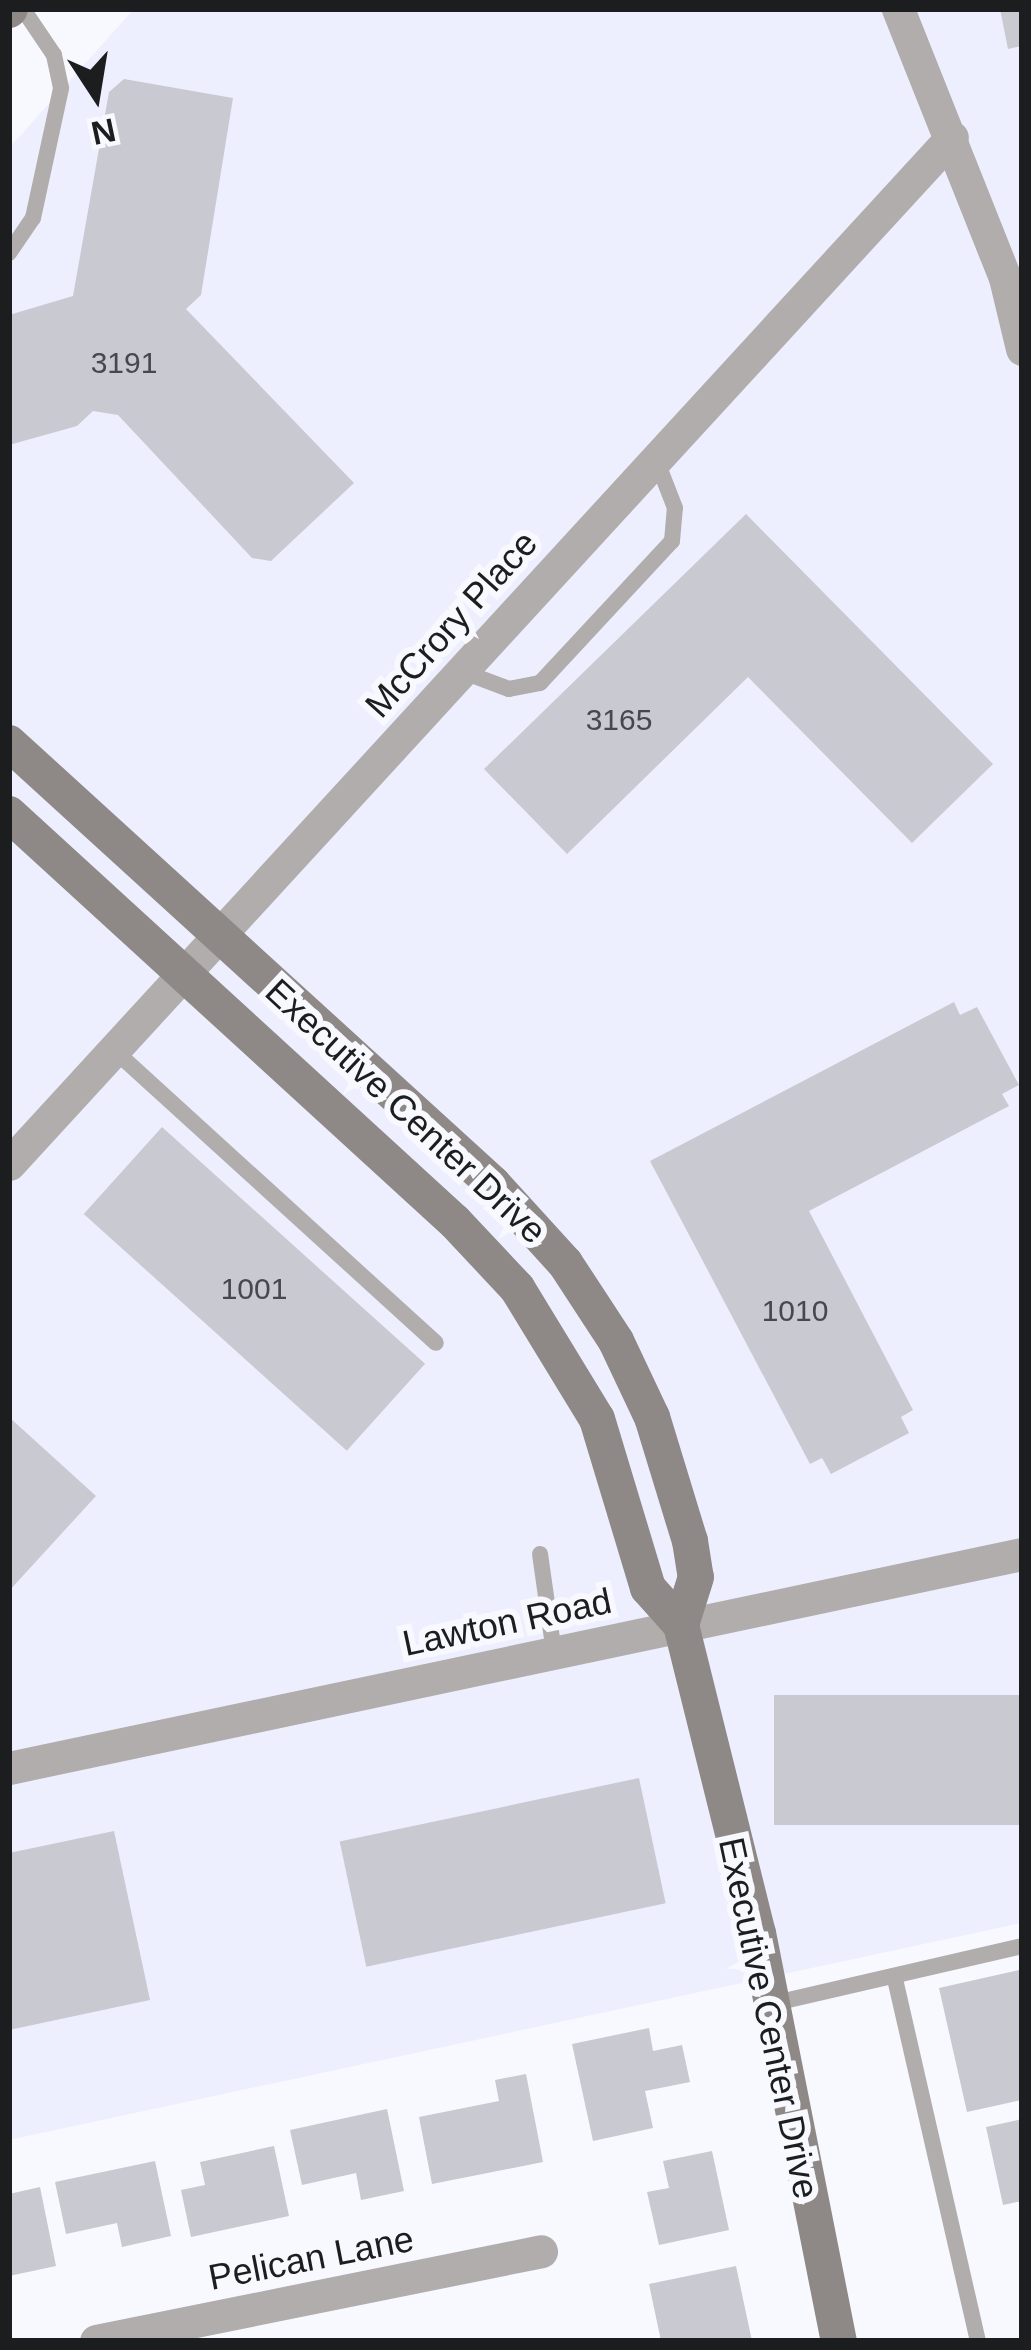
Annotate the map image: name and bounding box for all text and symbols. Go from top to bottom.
north arrow [36,36,156,156]
text: N [88,111,119,152]
house number: 3191 [91,345,157,381]
street label: McCrory Place [356,522,546,726]
house number: 3165 [586,702,652,738]
street label: Executive Center Drive [257,970,555,1252]
house number: 1001 [221,1271,287,1307]
house number: 1010 [762,1293,828,1329]
street label: Lawton Road [399,1579,615,1665]
street label: Executive Center Drive [710,1833,828,2203]
street label: Pelican Lane [205,2217,417,2299]

